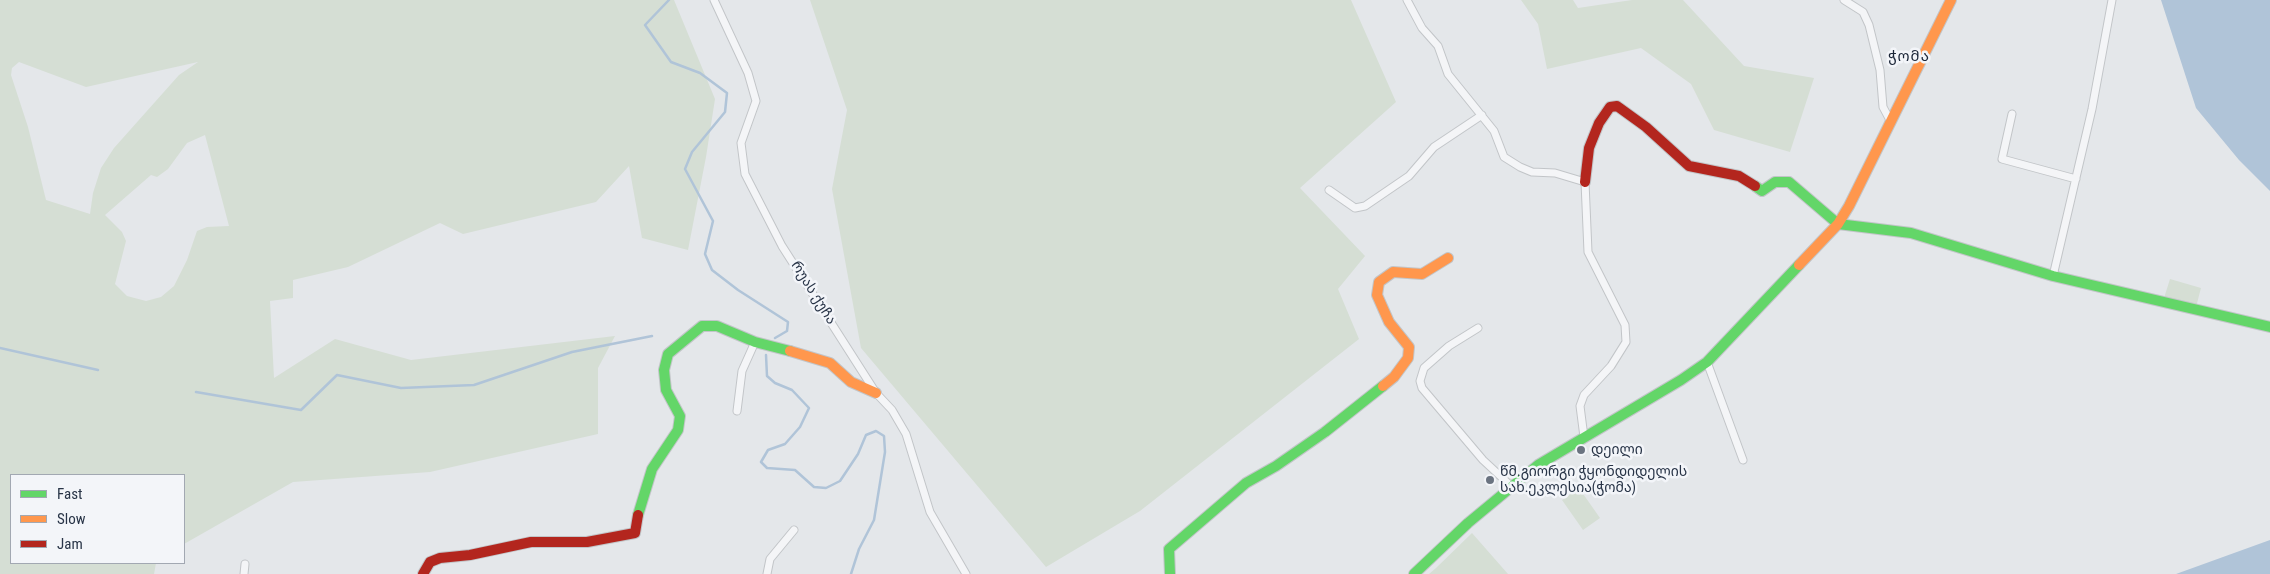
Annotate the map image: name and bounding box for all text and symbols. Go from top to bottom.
district label: ჭომა [1888,48,1930,66]
street label: რუას ქუჩა [787,258,839,328]
place label: დეილი [1591,442,1643,458]
marker: დეილი [1575,444,1587,456]
place label: წმ.გიორგი ჭყონდიდელის სახ.ეკლესია(ჭომა) [1500,464,1687,497]
legend [10,474,185,564]
marker: წმ.გიორგი ჭყონდიდელის სახ.ეკლესია(ჭომა) [1484,474,1496,486]
text: Fast [57,485,82,503]
text: Slow [57,510,86,528]
text: Jam [57,535,83,553]

